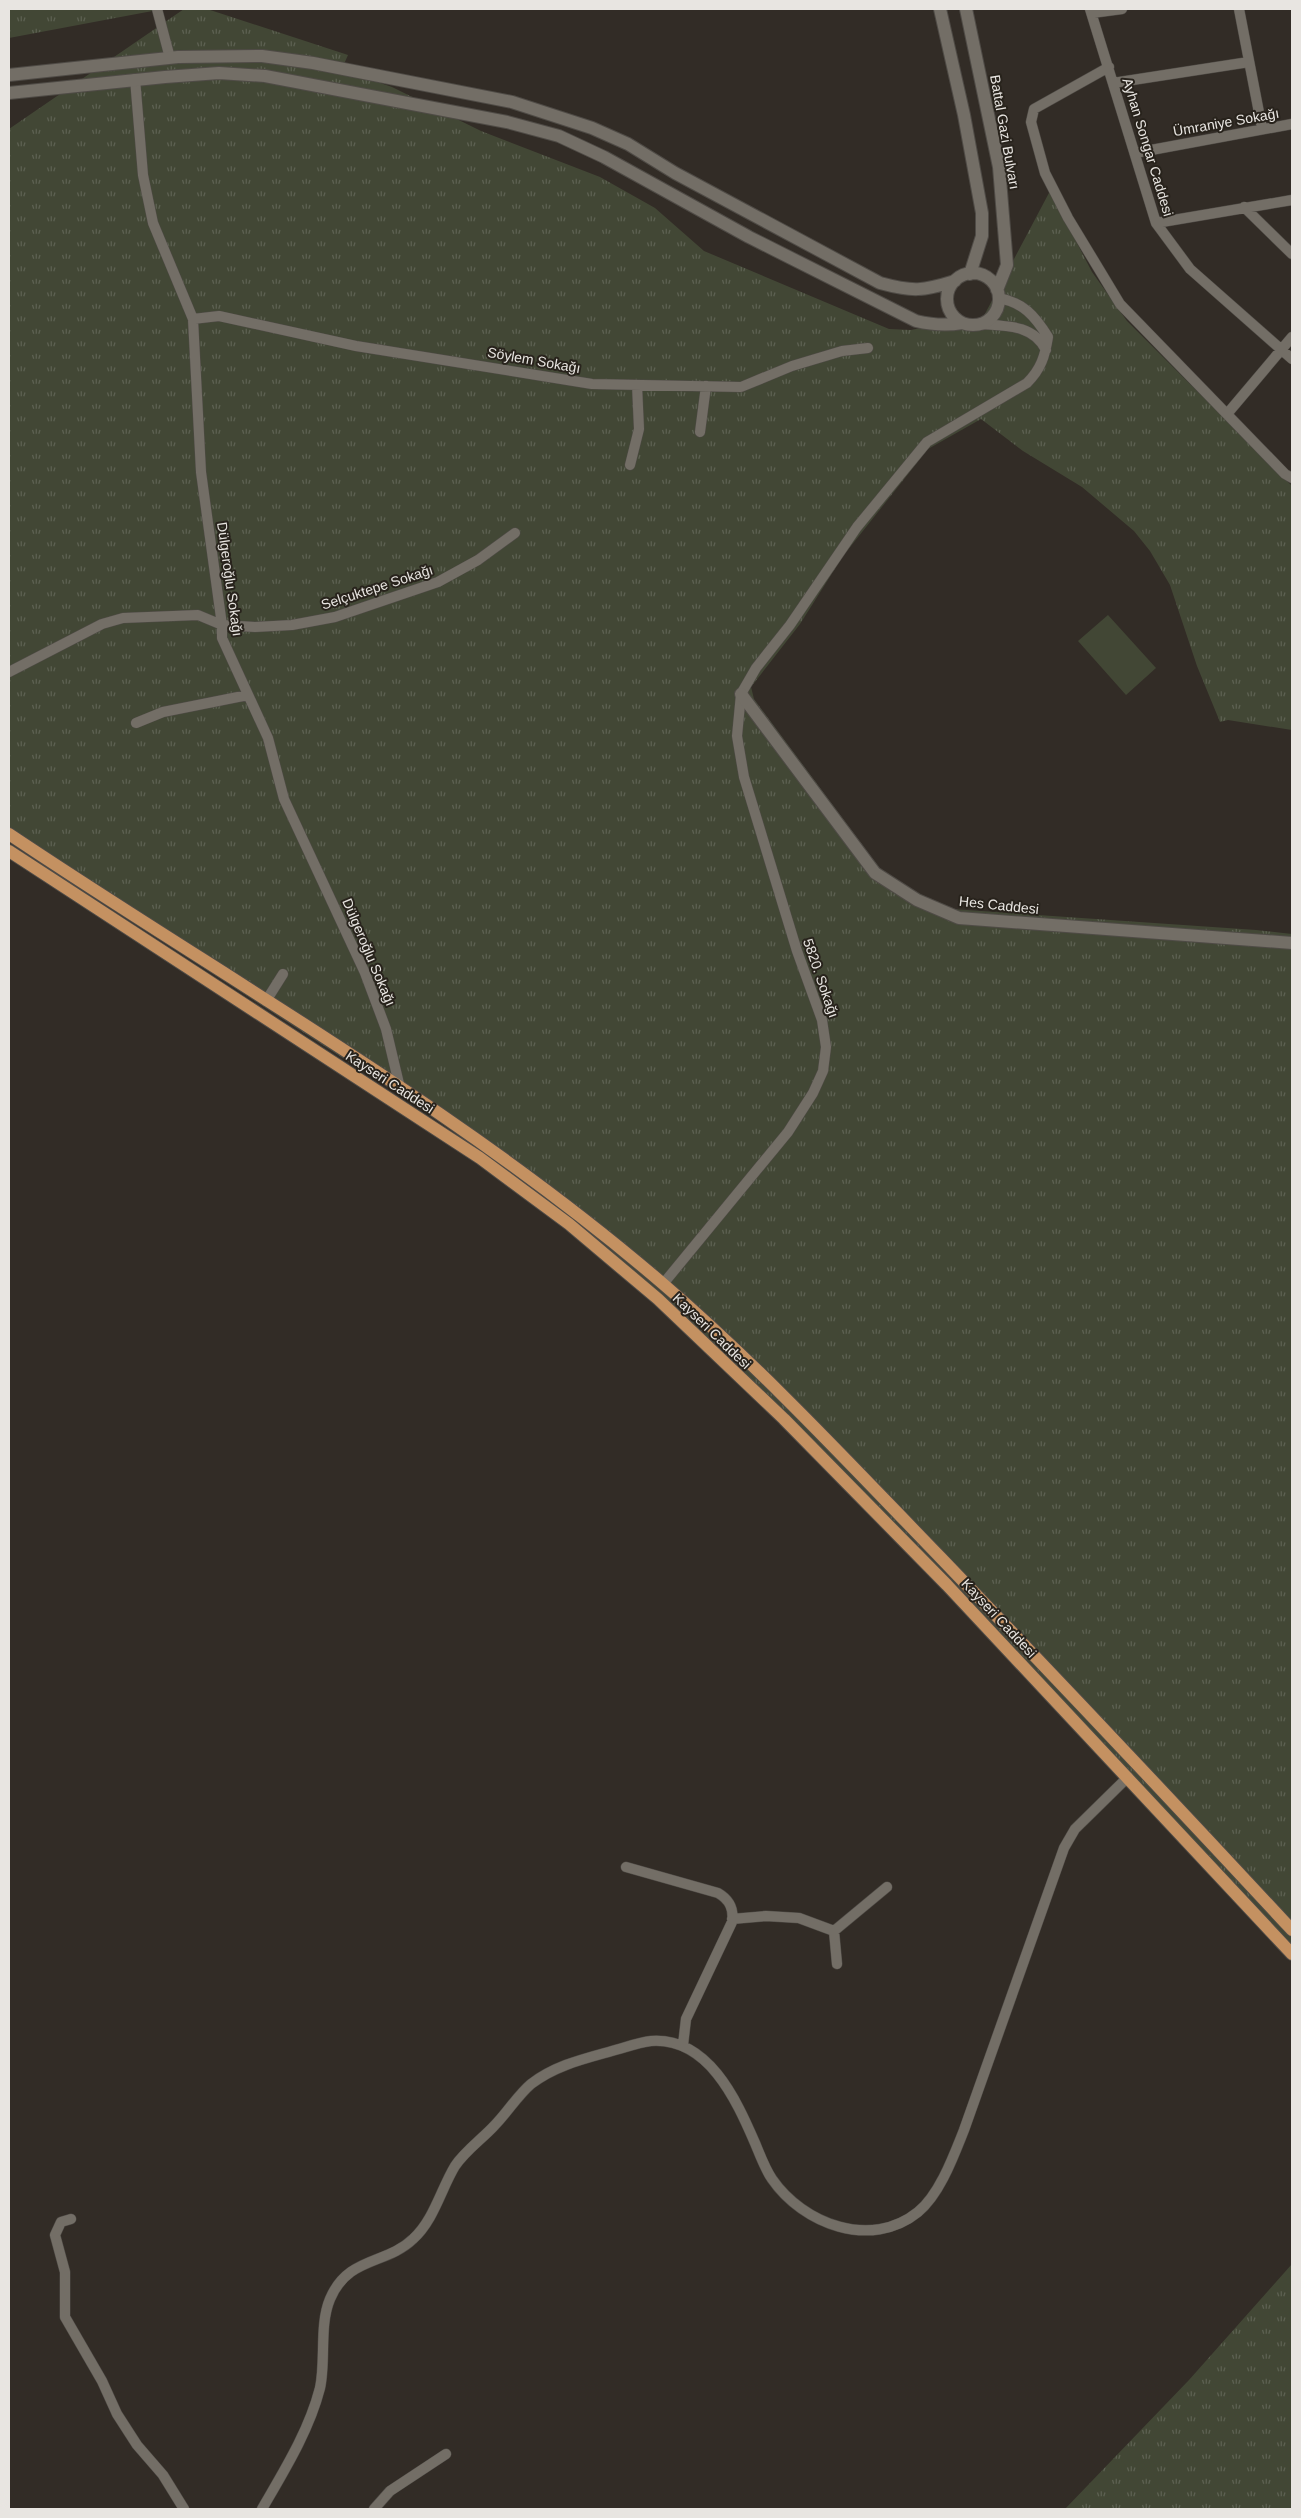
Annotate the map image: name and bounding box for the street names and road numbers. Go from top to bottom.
street label: Battal Gazi Bulvarı [987,74,1023,190]
street label: Ayhan Songar Caddesi [1119,76,1177,218]
street label: Ümraniye Sokağı [1172,104,1280,139]
street label: Söylem Sokağı [486,344,582,376]
street label: Dülgeroğlu Sokağı [214,521,246,637]
street label: Selçuktepe Sokağı [319,561,435,613]
street label: Hes Caddesi [958,893,1040,917]
street label: Dülgeroğlu Sokağı [339,896,399,1008]
street label: 5820. Sokağı [800,936,842,1020]
street label: Kayseri Caddesi [343,1048,437,1116]
street label: Kayseri Caddesi [670,1290,754,1372]
street label: Kayseri Caddesi [958,1575,1040,1661]

